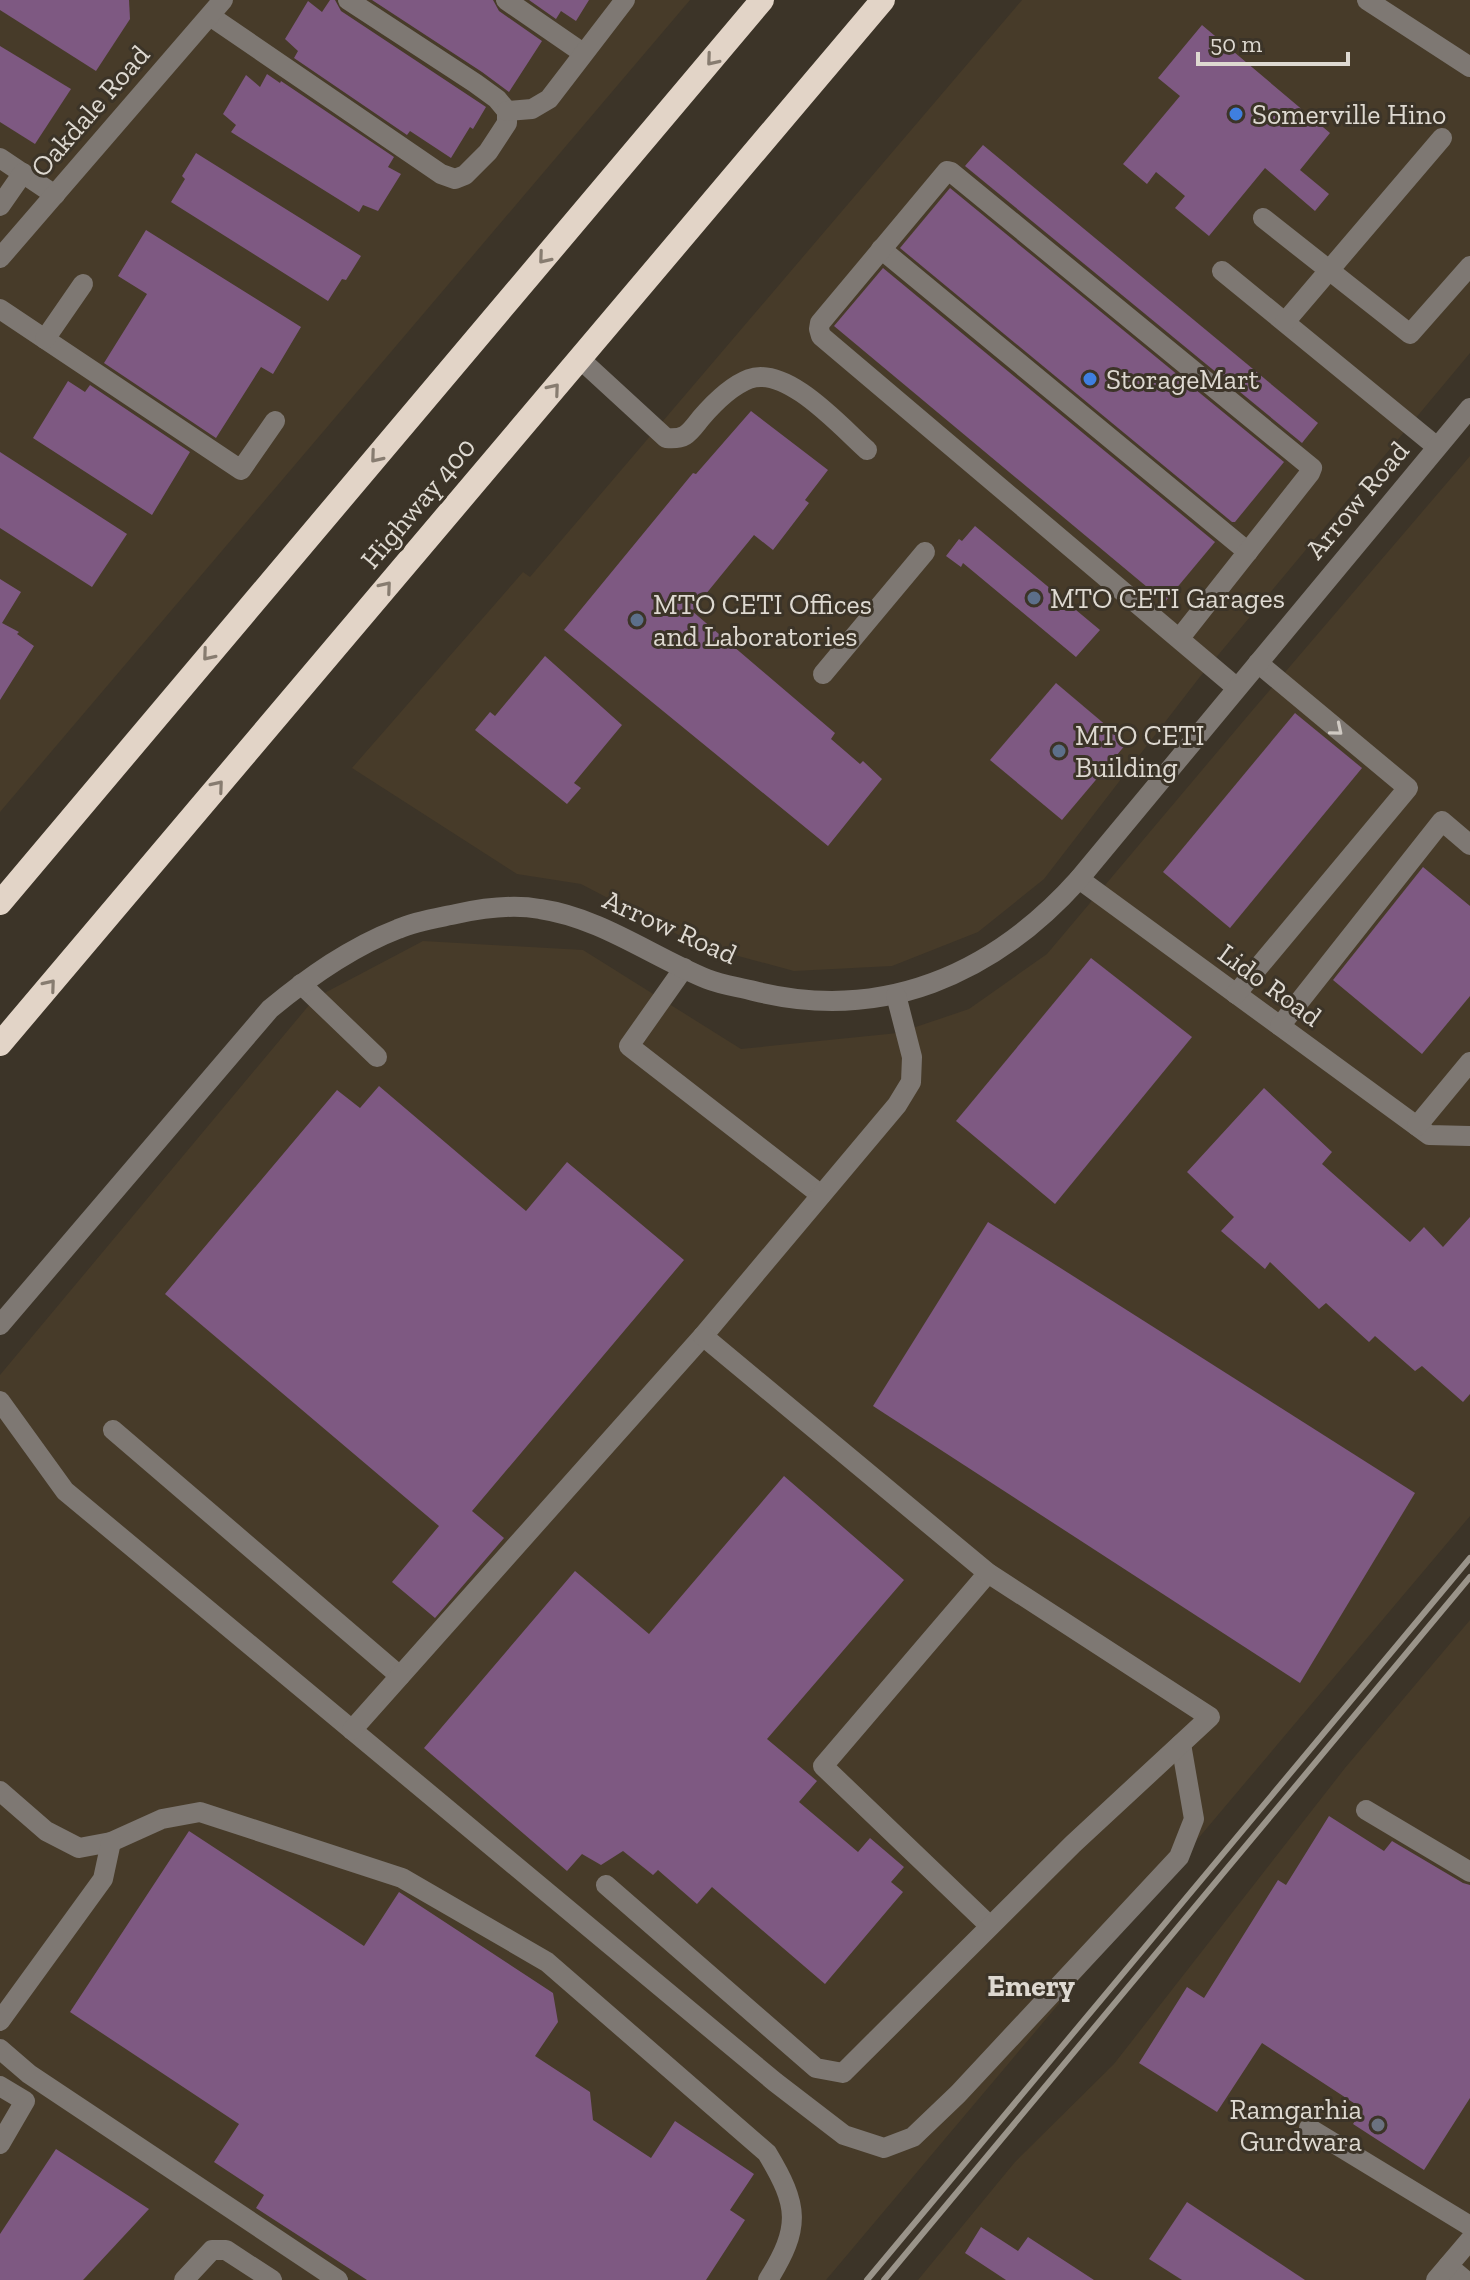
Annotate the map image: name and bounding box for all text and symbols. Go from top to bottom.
scale bar [1198,16,1348,66]
text: 50 m [1210,29,1263,58]
street label: Oakdale Road [24,38,156,184]
one-way arrow [707,50,722,65]
place label: Somerville Hino [1252,98,1446,131]
marker: Somerville Hino [1227,105,1245,123]
one-way arrow [539,249,554,264]
place label: StorageMart [1106,363,1260,396]
marker: StorageMart [1081,370,1099,388]
one-way arrow [544,384,559,398]
street label: Highway 400 [354,431,482,575]
street label: Arrow Road [1298,435,1416,565]
one-way arrow [371,448,386,462]
one-way arrow [376,582,391,597]
place label: MTO CETI Garages [1050,582,1285,615]
place label: MTO CETI Offices and Laboratories [653,588,872,653]
marker: MTO CETI Garages [1025,589,1043,607]
marker: MTO CETI Offices and Laboratories [628,611,646,629]
one-way arrow [203,646,218,661]
place label: MTO CETI Building [1075,719,1205,784]
one-way arrow [1328,720,1342,735]
marker: MTO CETI Building [1050,742,1068,760]
one-way arrow [208,781,223,795]
street label: Arrow Road [598,883,742,971]
street label: Lido Road [1212,937,1328,1033]
one-way arrow [40,979,55,994]
district label: Emery [987,1968,1075,2004]
place label: Ramgarhia Gurdwara [1230,2093,1362,2158]
marker: Ramgarhia Gurdwara [1369,2116,1387,2134]

